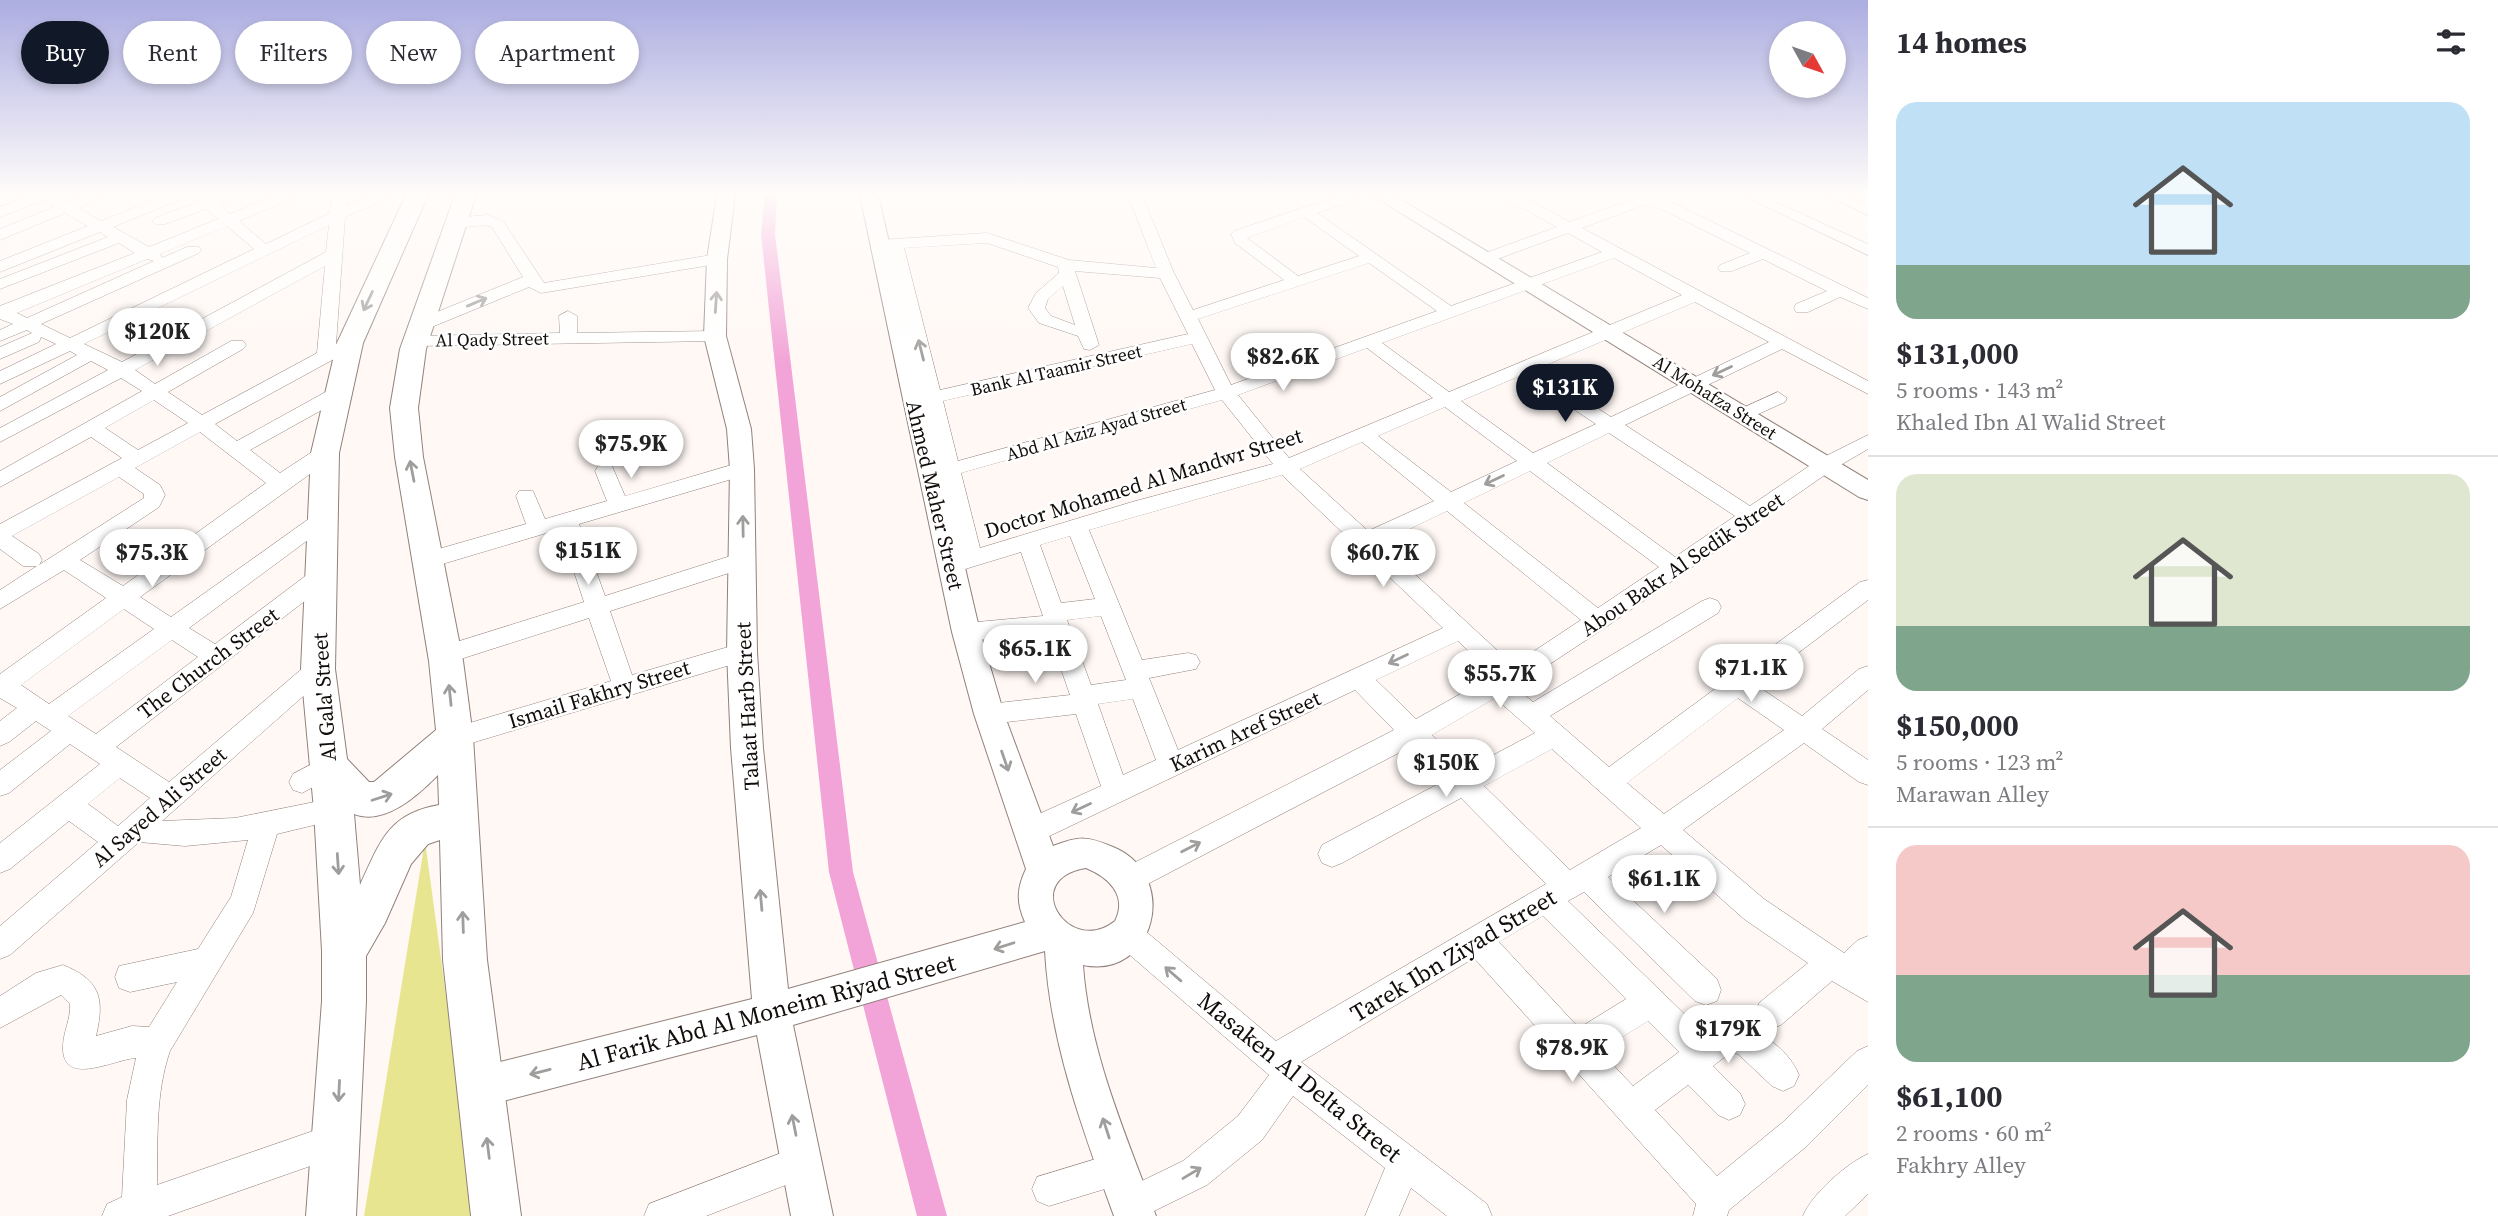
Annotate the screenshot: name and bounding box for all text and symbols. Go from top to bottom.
chip: Buy [21,21,109,84]
chip: Rent [123,21,221,84]
chip: Filters [235,21,352,84]
chip: New [366,21,461,84]
chip: Apartment [475,21,639,84]
north arrow [1769,21,1846,98]
map controls [1769,21,1846,98]
text: 14 homes [1896,22,2027,63]
icon: filters [2432,23,2470,61]
icon: home [2120,147,2246,273]
one-way arrow [361,290,374,311]
one-way arrow [710,291,723,314]
one-way arrow [466,295,487,308]
pin: $120K [108,308,206,368]
text: $120K [124,315,190,347]
street label: Al Qady Street [435,326,549,352]
text: $131,000 [1896,333,2019,374]
pin: $82.6K [1226,334,1340,393]
street label: Bank Al Taamir Street [968,338,1144,402]
one-way arrow [914,339,927,362]
text: $82.6K [1247,340,1319,372]
street label: Al Mohafza Street [1648,349,1782,445]
pin: $131K [1516,364,1614,424]
one-way arrow [1711,366,1732,379]
text: $131K [1532,371,1598,403]
text: 5 rooms · 143 m² [1896,374,2063,406]
street label: Abd Al Aziz Ayad Street [1003,391,1189,467]
street label: Ahmed Maher Street [899,397,971,593]
text: Khaled Ibn Al Walid Street [1896,406,2166,438]
pin: $75.9K [574,420,688,480]
street label: Doctor Mohamed Al Mandwr Street [980,421,1306,545]
text: $75.9K [595,427,667,459]
one-way arrow [405,460,419,483]
one-way arrow [1484,474,1505,487]
street label: Abou Bakr Al Sedik Street [1575,485,1789,643]
one-way arrow [736,515,750,538]
icon: home [2120,519,2246,645]
pin: $151K [539,528,637,587]
pin: $75.3K [95,530,209,589]
pin: $60.7K [1326,530,1440,589]
text: $151K [555,534,621,566]
text: $75.3K [116,536,188,568]
text: $60.7K [1347,536,1419,568]
street label: The Church Street [132,600,285,726]
street label: Talaat Harb Street [728,621,766,791]
pin: $65.1K [978,626,1092,685]
street label: Al Gala' Street [305,632,343,762]
text: $65.1K [999,632,1071,664]
pin: $71.1K [1694,644,1808,704]
pin: $55.7K [1443,650,1557,710]
text: $71.1K [1715,651,1787,683]
street label: Ismail Fakhry Street [505,653,694,735]
one-way arrow [1388,653,1409,666]
text: $55.7K [1464,657,1536,689]
street label: Karim Aref Street [1165,683,1325,779]
one-way arrow [443,684,456,707]
text: $150,000 [1896,705,2019,746]
street label: Al Sayed Ali Street [85,740,233,874]
pin: $150K [1397,740,1495,799]
text: $150K [1413,746,1479,778]
text: 5 rooms · 123 m² [1896,746,2063,778]
one-way arrow [1000,749,1012,771]
text: Marawan Alley [1896,778,2049,810]
one-way arrow [371,790,392,802]
one-way arrow [1071,801,1092,815]
one-way arrow [1180,840,1201,854]
one-way arrow [332,852,345,875]
pin: $61.1K [1607,856,1721,915]
text: $61.1K [1628,862,1700,894]
street label: Tarek Ibn Ziyad Street [1344,880,1562,1030]
one-way arrow [754,889,767,912]
icon: home [2120,890,2246,1016]
one-way arrow [457,911,470,934]
one-way arrow [993,940,1015,953]
street label: Al Farik Abd Al Moneim Riyad Street [573,945,959,1078]
one-way arrow [1165,966,1183,982]
street label: Masaken Al Delta Street [1191,984,1409,1170]
pin: $179K [1679,1006,1777,1065]
text: $179K [1695,1012,1761,1044]
pin: $78.9K [1515,1024,1629,1084]
text: $78.9K [1536,1031,1608,1063]
one-way arrow [529,1066,552,1079]
text: $61,100 [1896,1076,2003,1117]
one-way arrow [332,1079,345,1102]
one-way arrow [787,1114,801,1137]
one-way arrow [1098,1117,1111,1139]
text: 2 rooms · 60 m² [1896,1117,2052,1149]
one-way arrow [481,1137,494,1160]
text: Fakhry Alley [1896,1149,2026,1181]
one-way arrow [1181,1166,1201,1180]

